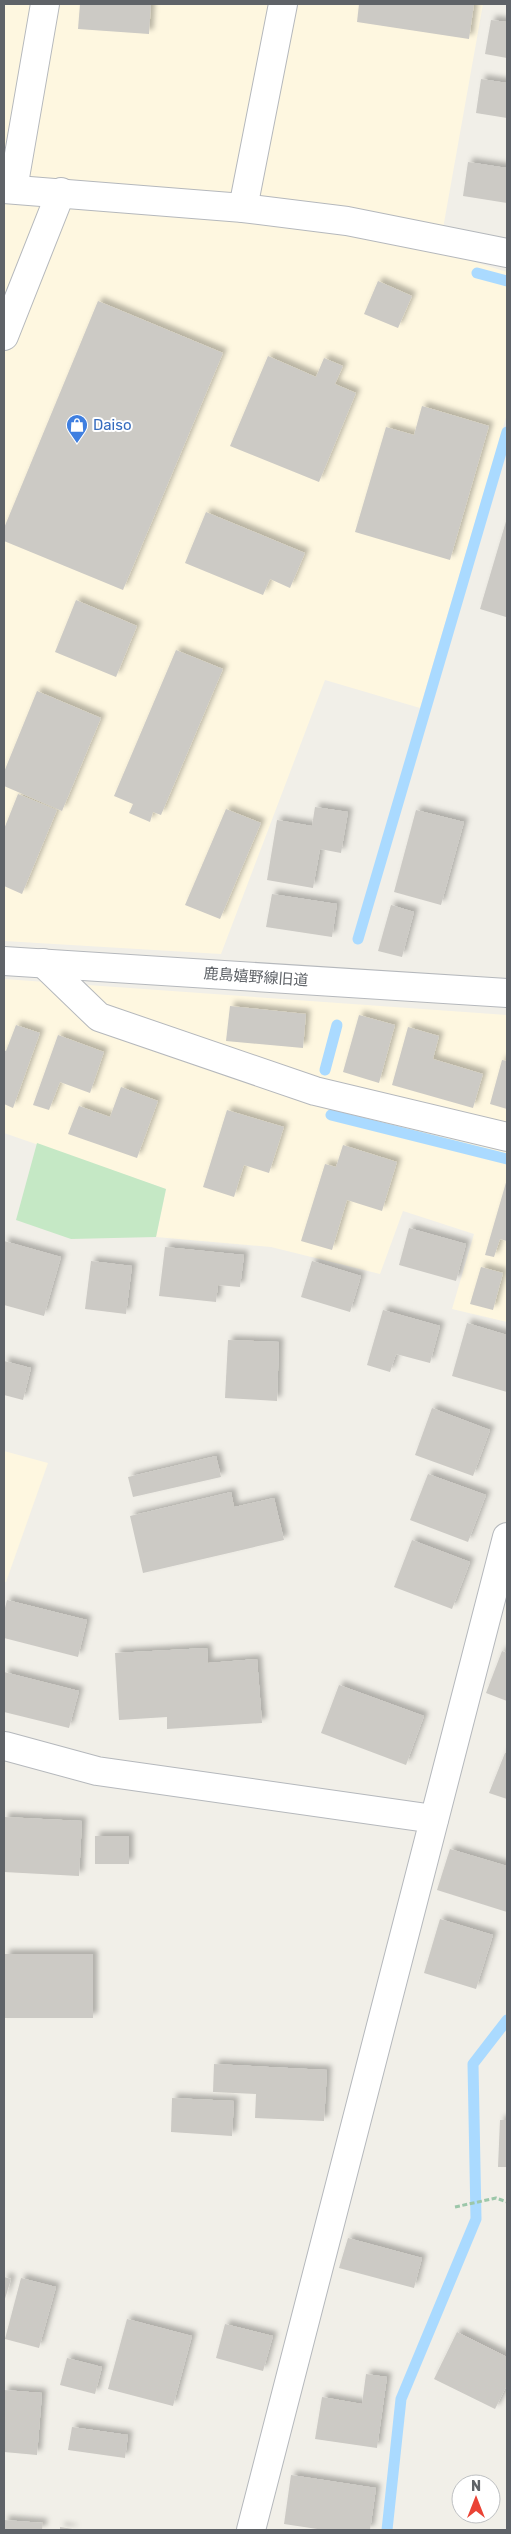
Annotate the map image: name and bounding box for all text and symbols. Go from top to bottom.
shop icon: Daiso [65,413,89,444]
place label: Daiso [93,416,132,434]
street label: 鹿島嬉野線旧道 [203,964,309,990]
north arrow [451,2474,501,2524]
text: N [471,2478,481,2495]

